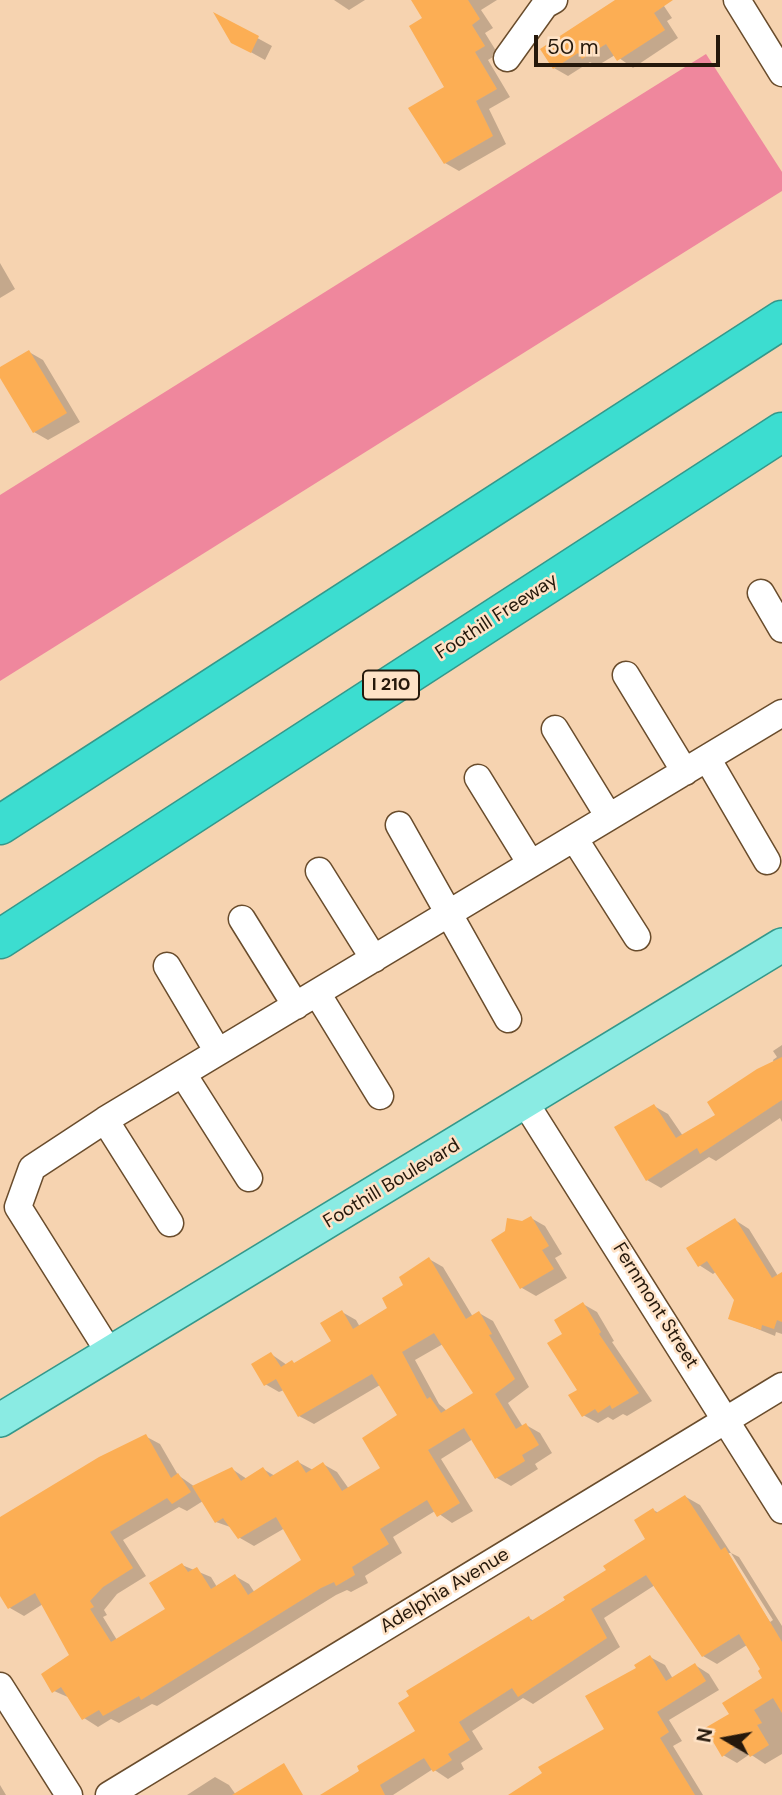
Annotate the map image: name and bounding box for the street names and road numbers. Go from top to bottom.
street label: Foothill Freeway [432,569,562,665]
road number: I 210 [363,670,419,700]
street label: Foothill Boulevard [320,1134,464,1234]
street label: Fernmont Street [607,1239,703,1373]
street label: Adelphia Avenue [376,1544,514,1638]

